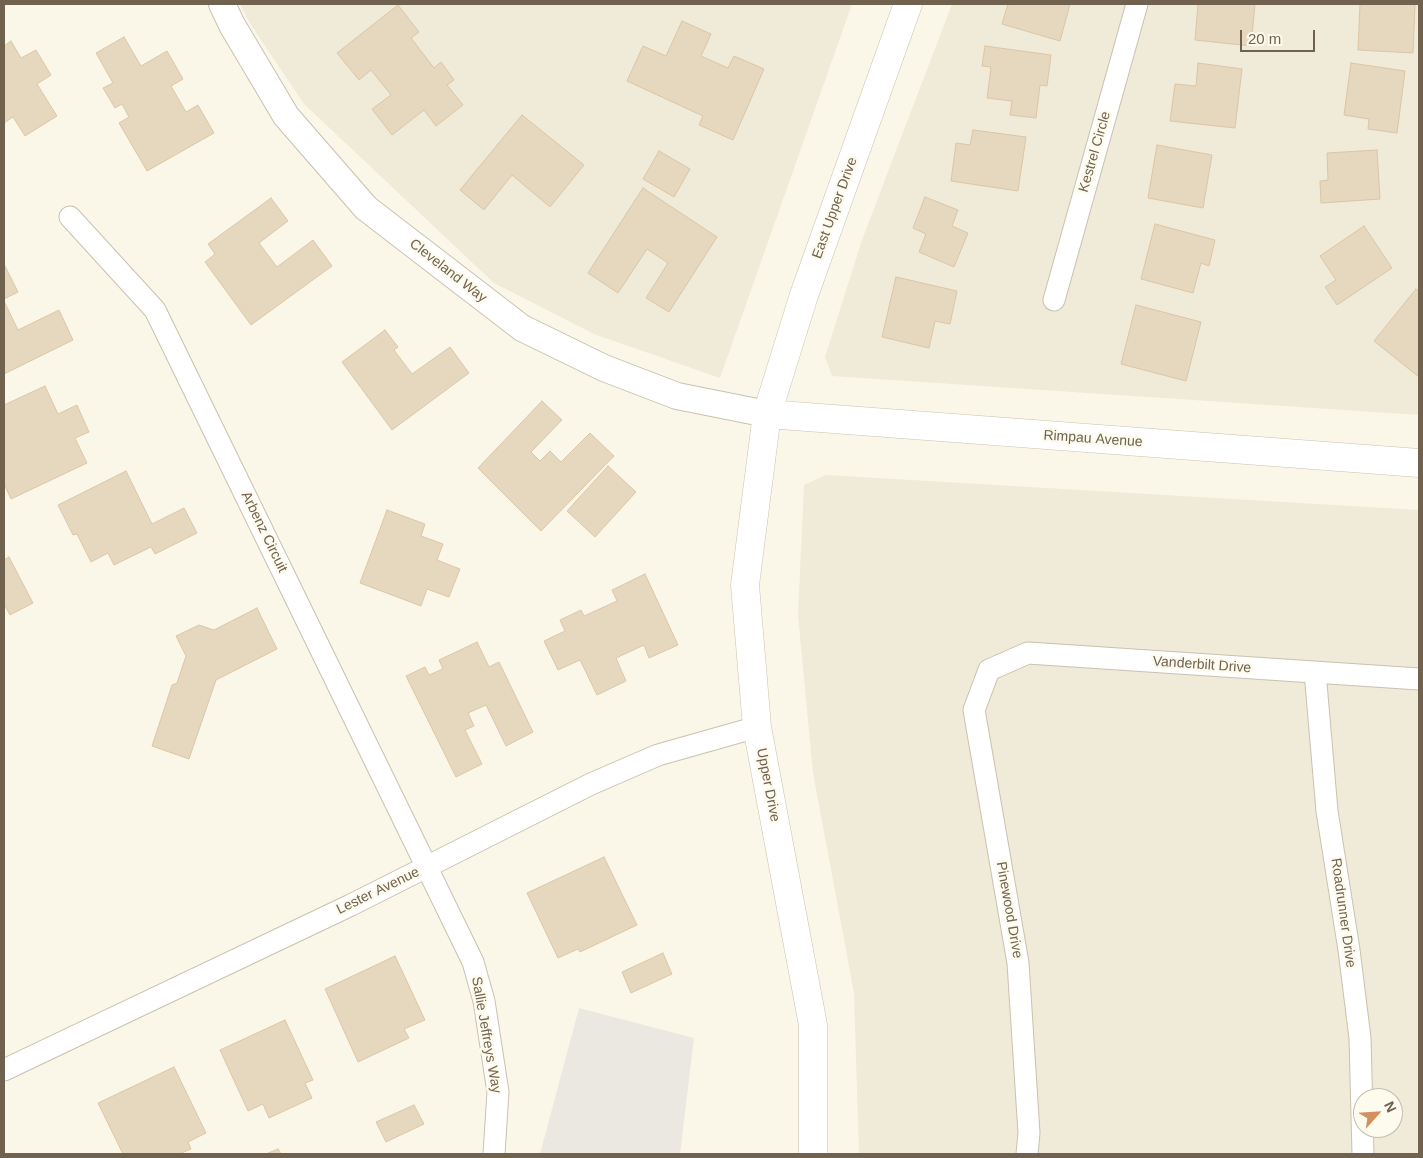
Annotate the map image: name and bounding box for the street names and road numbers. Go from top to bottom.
street label: Kestrel Circle [1075,110,1115,194]
street label: East Upper Drive [809,155,861,261]
street label: Cleveland Way [406,236,490,306]
street label: Rimpau Avenue [1043,427,1143,451]
street label: Arbenz Circuit [237,489,291,575]
street label: Vanderbilt Drive [1152,653,1252,677]
street label: Upper Drive [753,747,783,823]
street label: Roadrunner Drive [1327,857,1359,969]
street label: Pinewood Drive [992,860,1026,960]
street label: Lester Avenue [334,864,422,918]
street label: Sallie Jeffreys Way [467,975,505,1095]

